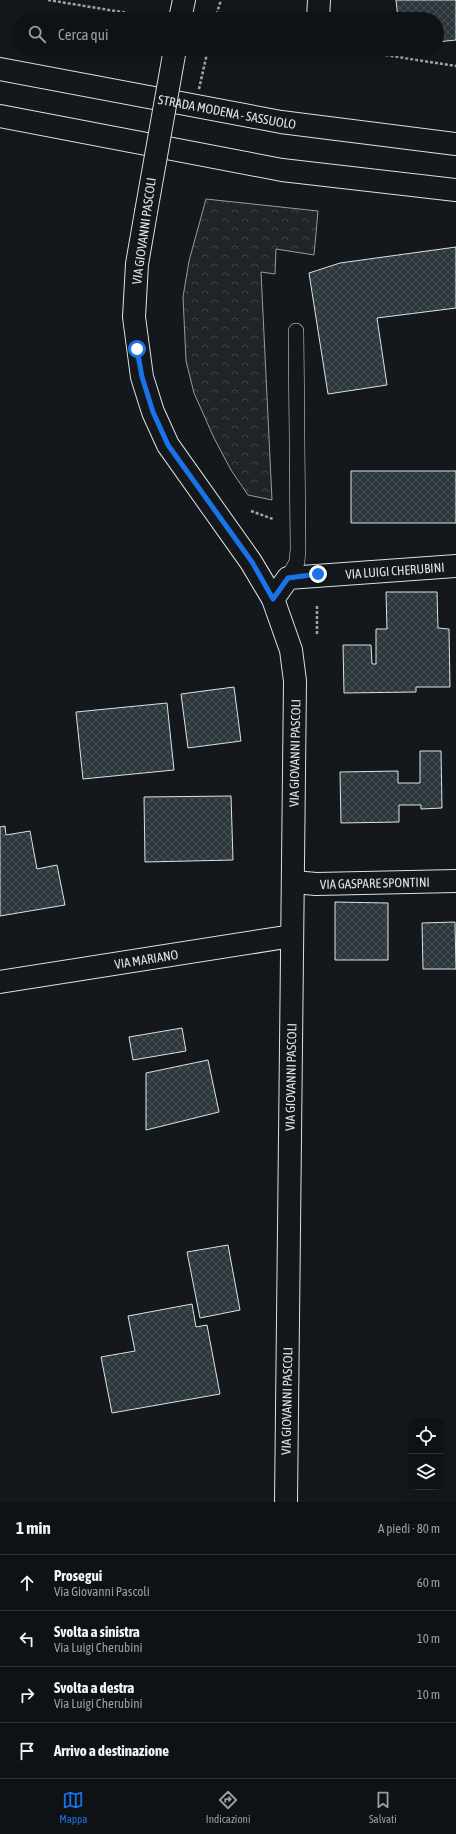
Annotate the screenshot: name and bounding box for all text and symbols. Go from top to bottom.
search box [12,12,444,56]
icon: search [26,23,48,45]
text: Cerca qui [58,26,108,43]
street label: STRADA MODENA - SASSUOLO [157,91,297,131]
street label: VIA GIOVANNI PASCOLI [129,177,159,285]
route start [128,340,146,358]
street label: VIA LUIGI CHERUBINI [345,559,445,581]
route end [309,565,327,583]
street label: VIA GIOVANNI PASCOLI [287,699,303,807]
street label: VIA GASPARE SPONTINI [320,874,430,891]
street label: VIA MARIANO [113,946,180,971]
street label: VIA GIOVANNI PASCOLI [283,1023,299,1131]
street label: VIA GIOVANNI PASCOLI [279,1347,295,1455]
map controls [408,1418,444,1490]
button: locate [408,1418,444,1454]
button: layers [408,1454,444,1490]
text: 1 min [16,1518,51,1538]
text: A piedi · 80 m [378,1521,440,1536]
text: Prosegui [54,1567,102,1584]
icon: ahead [16,1572,38,1594]
text: 60 m [417,1575,440,1590]
text: Via Giovanni Pascoli [54,1584,150,1599]
text: Svolta a sinistra [54,1623,140,1640]
icon: left [16,1628,38,1650]
text: 10 m [417,1631,440,1646]
text: Via Luigi Cherubini [54,1640,142,1655]
text: Svolta a destra [54,1679,134,1696]
icon: right [16,1684,38,1706]
text: 10 m [417,1687,440,1702]
text: Via Luigi Cherubini [54,1696,142,1711]
icon: arrive [16,1740,38,1762]
text: Arrivo a destinazione [54,1742,169,1759]
tab: Mappa [59,1789,87,1825]
tab: Indicazioni [206,1789,250,1825]
tab: Salvati [369,1789,397,1825]

